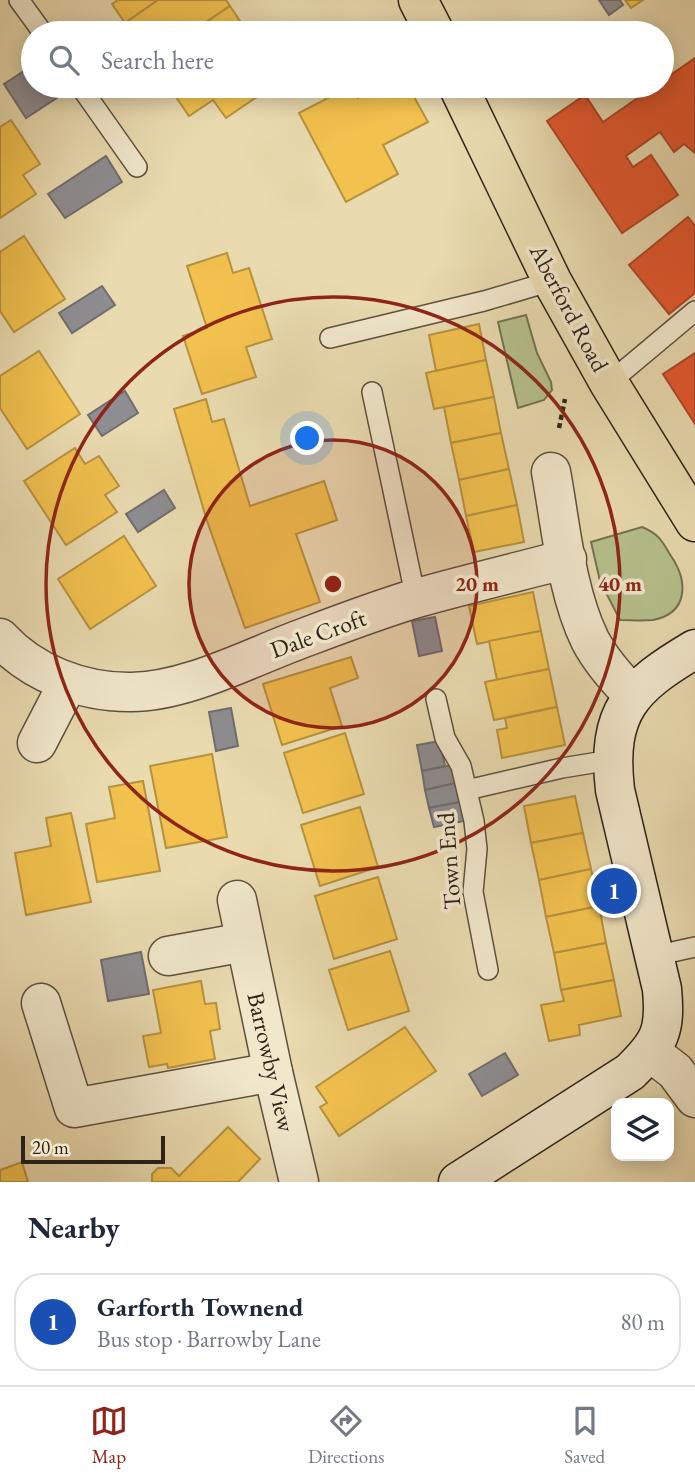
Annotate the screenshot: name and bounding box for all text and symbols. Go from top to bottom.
search box [21,21,674,98]
icon: search [45,41,83,79]
text: Search here [101,43,214,77]
street label: Aberford Road [522,238,616,378]
your location [290,421,324,455]
text: 20 m [455,570,499,597]
text: 40 m [598,570,642,597]
centre of rings [321,572,345,596]
street label: Dale Croft [266,602,370,665]
street label: Town End [430,811,467,911]
pin: 1 [591,865,637,917]
street label: Barrowby View [240,989,303,1135]
map controls [611,1098,674,1161]
button: layers [611,1098,674,1161]
scale bar [21,1133,164,1165]
text: 20 m [32,1135,69,1160]
text: Nearby [28,1208,120,1247]
text: Garforth Townend [97,1290,303,1324]
text: 1 [47,1307,59,1337]
text: 80 m [620,1307,665,1337]
text: Bus stop · Barrowby Lane [97,1324,321,1354]
tab: Map [90,1402,128,1469]
tab: Directions [308,1402,384,1469]
tab: Saved [564,1402,605,1469]

